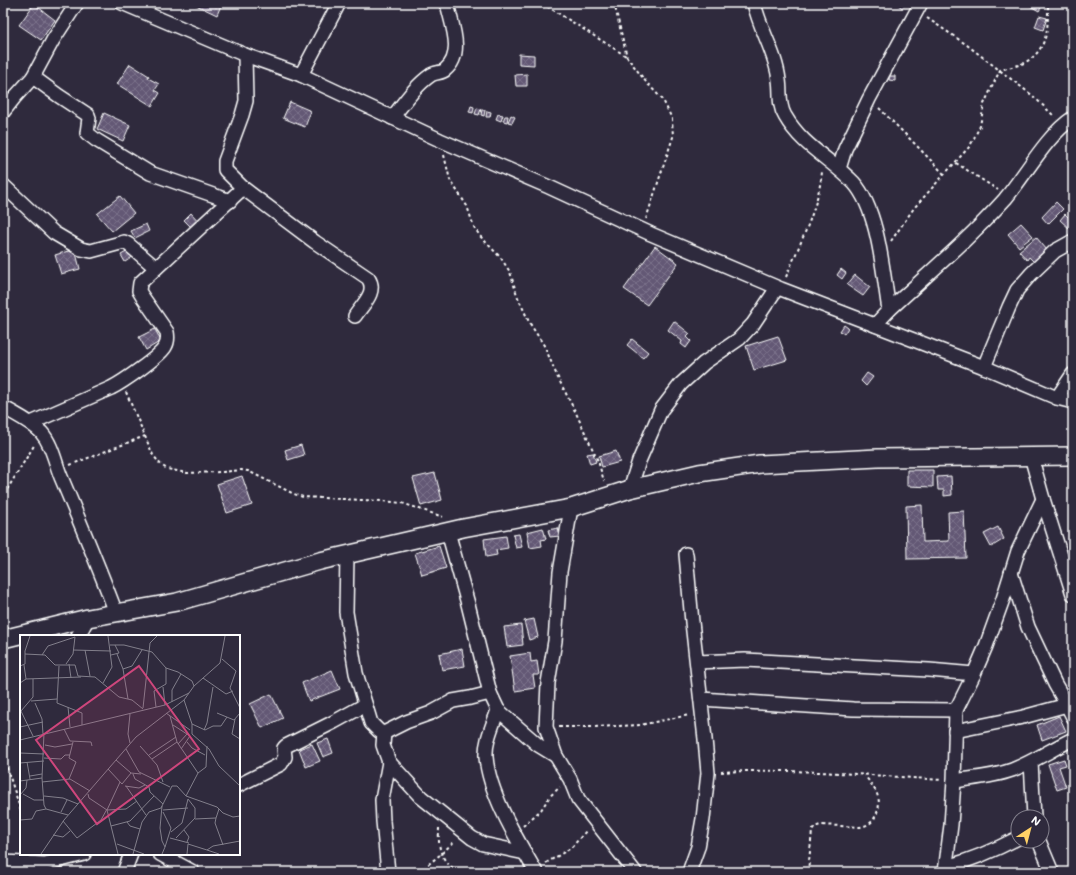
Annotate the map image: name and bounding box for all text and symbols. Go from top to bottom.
inset map [20,635,240,855]
north arrow [1010,809,1050,849]
text: N [1028,812,1044,829]

